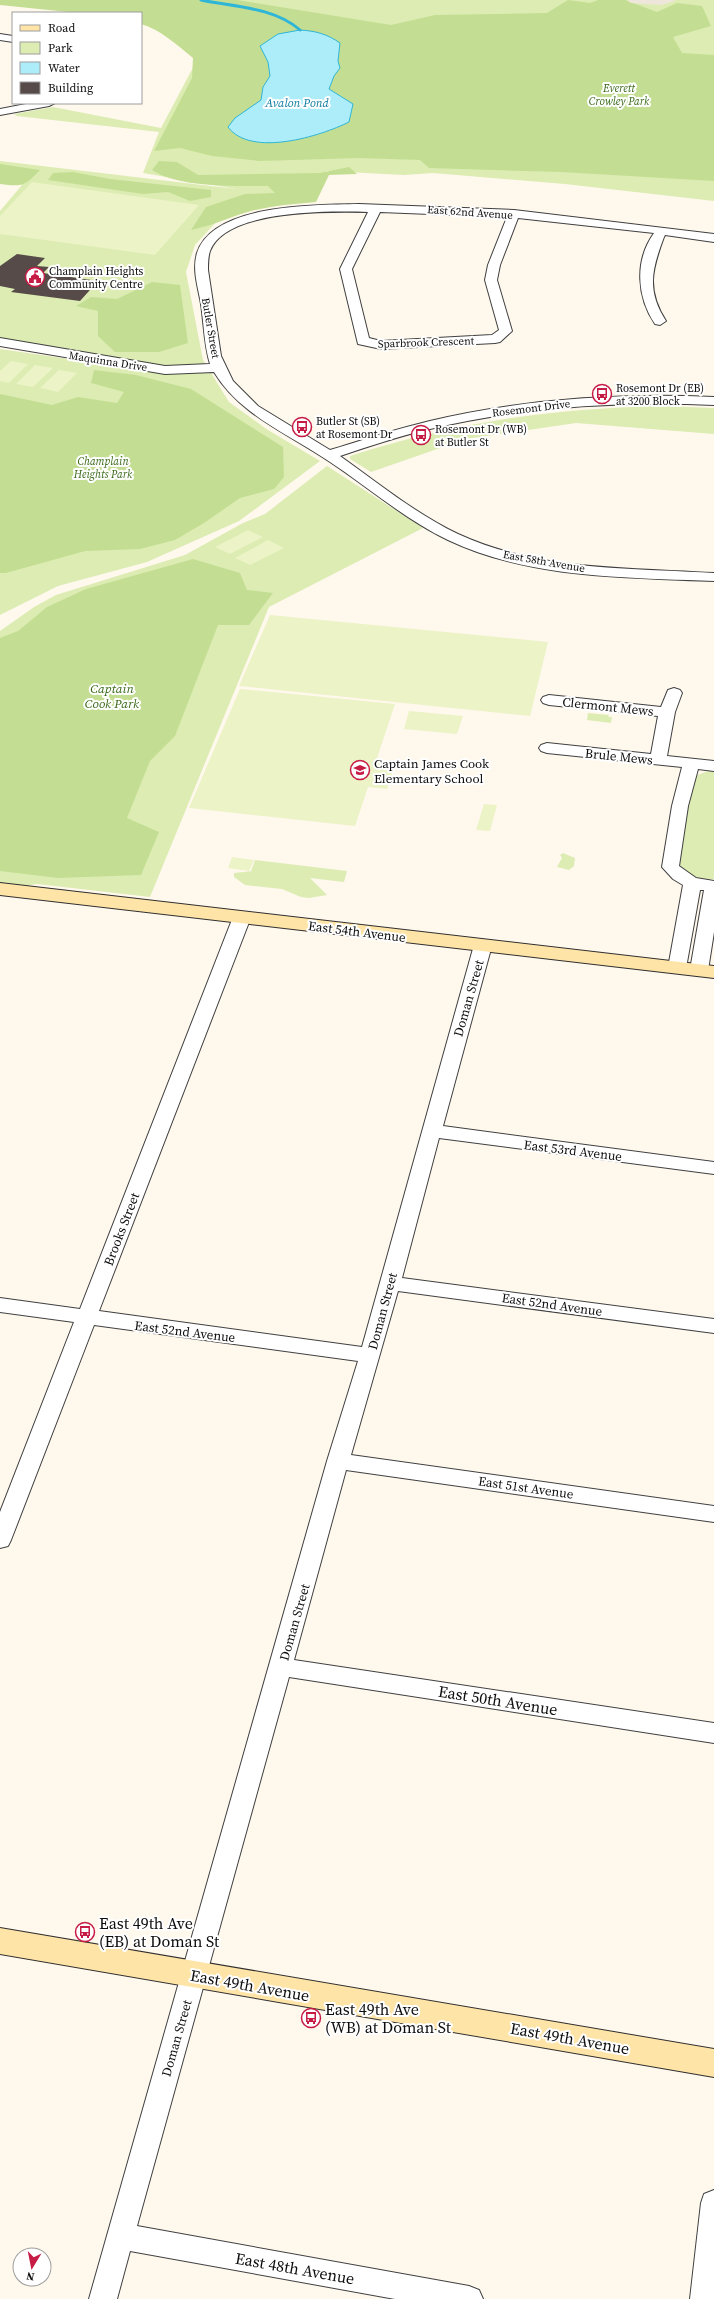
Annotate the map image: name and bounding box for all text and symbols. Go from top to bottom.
legend [12,12,142,104]
text: Road [48,20,75,36]
text: Park [48,40,73,56]
text: Water [48,60,80,76]
text: Building [48,80,93,96]
park label: Everett Crowley Park [589,81,650,109]
water label: Avalon Pond [264,95,330,111]
street label: East 62nd Avenue [427,202,514,223]
place label: Champlain Heights Community Centre [49,264,143,292]
public building icon: Champlain Heights Community Centre [24,266,46,288]
street label: Butler Street [198,297,223,360]
street label: Sparbrook Crescent [378,333,475,352]
street label: Maquinna Drive [68,348,149,375]
place label: Rosemont Dr (EB) at 3200 Block [616,381,704,409]
bus stop icon: Rosemont Dr (EB) at 3200 Block [591,383,613,405]
street label: Rosemont Drive [491,396,571,421]
place label: Butler St (SB) at Rosemont Dr [316,414,393,442]
bus stop icon: Butler St (SB) at Rosemont Dr [291,416,313,438]
place label: Rosemont Dr (WB) at Butler St [435,422,527,450]
bus stop icon: Rosemont Dr (WB) at Butler St [410,424,432,446]
park label: Champlain Heights Park [73,454,133,482]
street label: East 58th Avenue [502,547,586,576]
park label: Captain Cook Park [85,680,140,712]
street label: Clermont Mews [562,693,655,720]
street label: Brule Mews [584,744,654,769]
place label: Captain James Cook Elementary School [374,755,490,787]
school or university icon: Captain James Cook Elementary School [349,759,371,781]
street label: East 54th Avenue [307,917,407,946]
street label: Doman Street [449,957,488,1039]
street label: East 53rd Avenue [523,1136,623,1165]
street label: Brooks Street [100,1189,143,1268]
street label: Doman Street [364,1270,401,1352]
street label: East 52nd Avenue [501,1289,604,1320]
street label: East 52nd Avenue [134,1317,237,1346]
street label: East 51st Avenue [477,1472,575,1503]
street label: Doman Street [275,1581,314,1663]
street label: East 50th Avenue [437,1680,559,1720]
place label: East 49th Ave (EB) at Doman St [99,1912,220,1952]
bus stop icon: East 49th Ave (EB) at Doman St [74,1921,96,1943]
street label: East 49th Avenue [189,1964,311,2006]
street label: Doman Street [157,1997,196,2079]
place label: East 49th Ave (WB) at Doman St [325,1998,452,2038]
bus stop icon: East 49th Ave (WB) at Doman St [300,2007,322,2029]
street label: East 49th Avenue [509,2017,631,2059]
north arrow [12,2247,52,2287]
street label: East 48th Avenue [234,2247,356,2289]
text: N [25,2268,36,2284]

